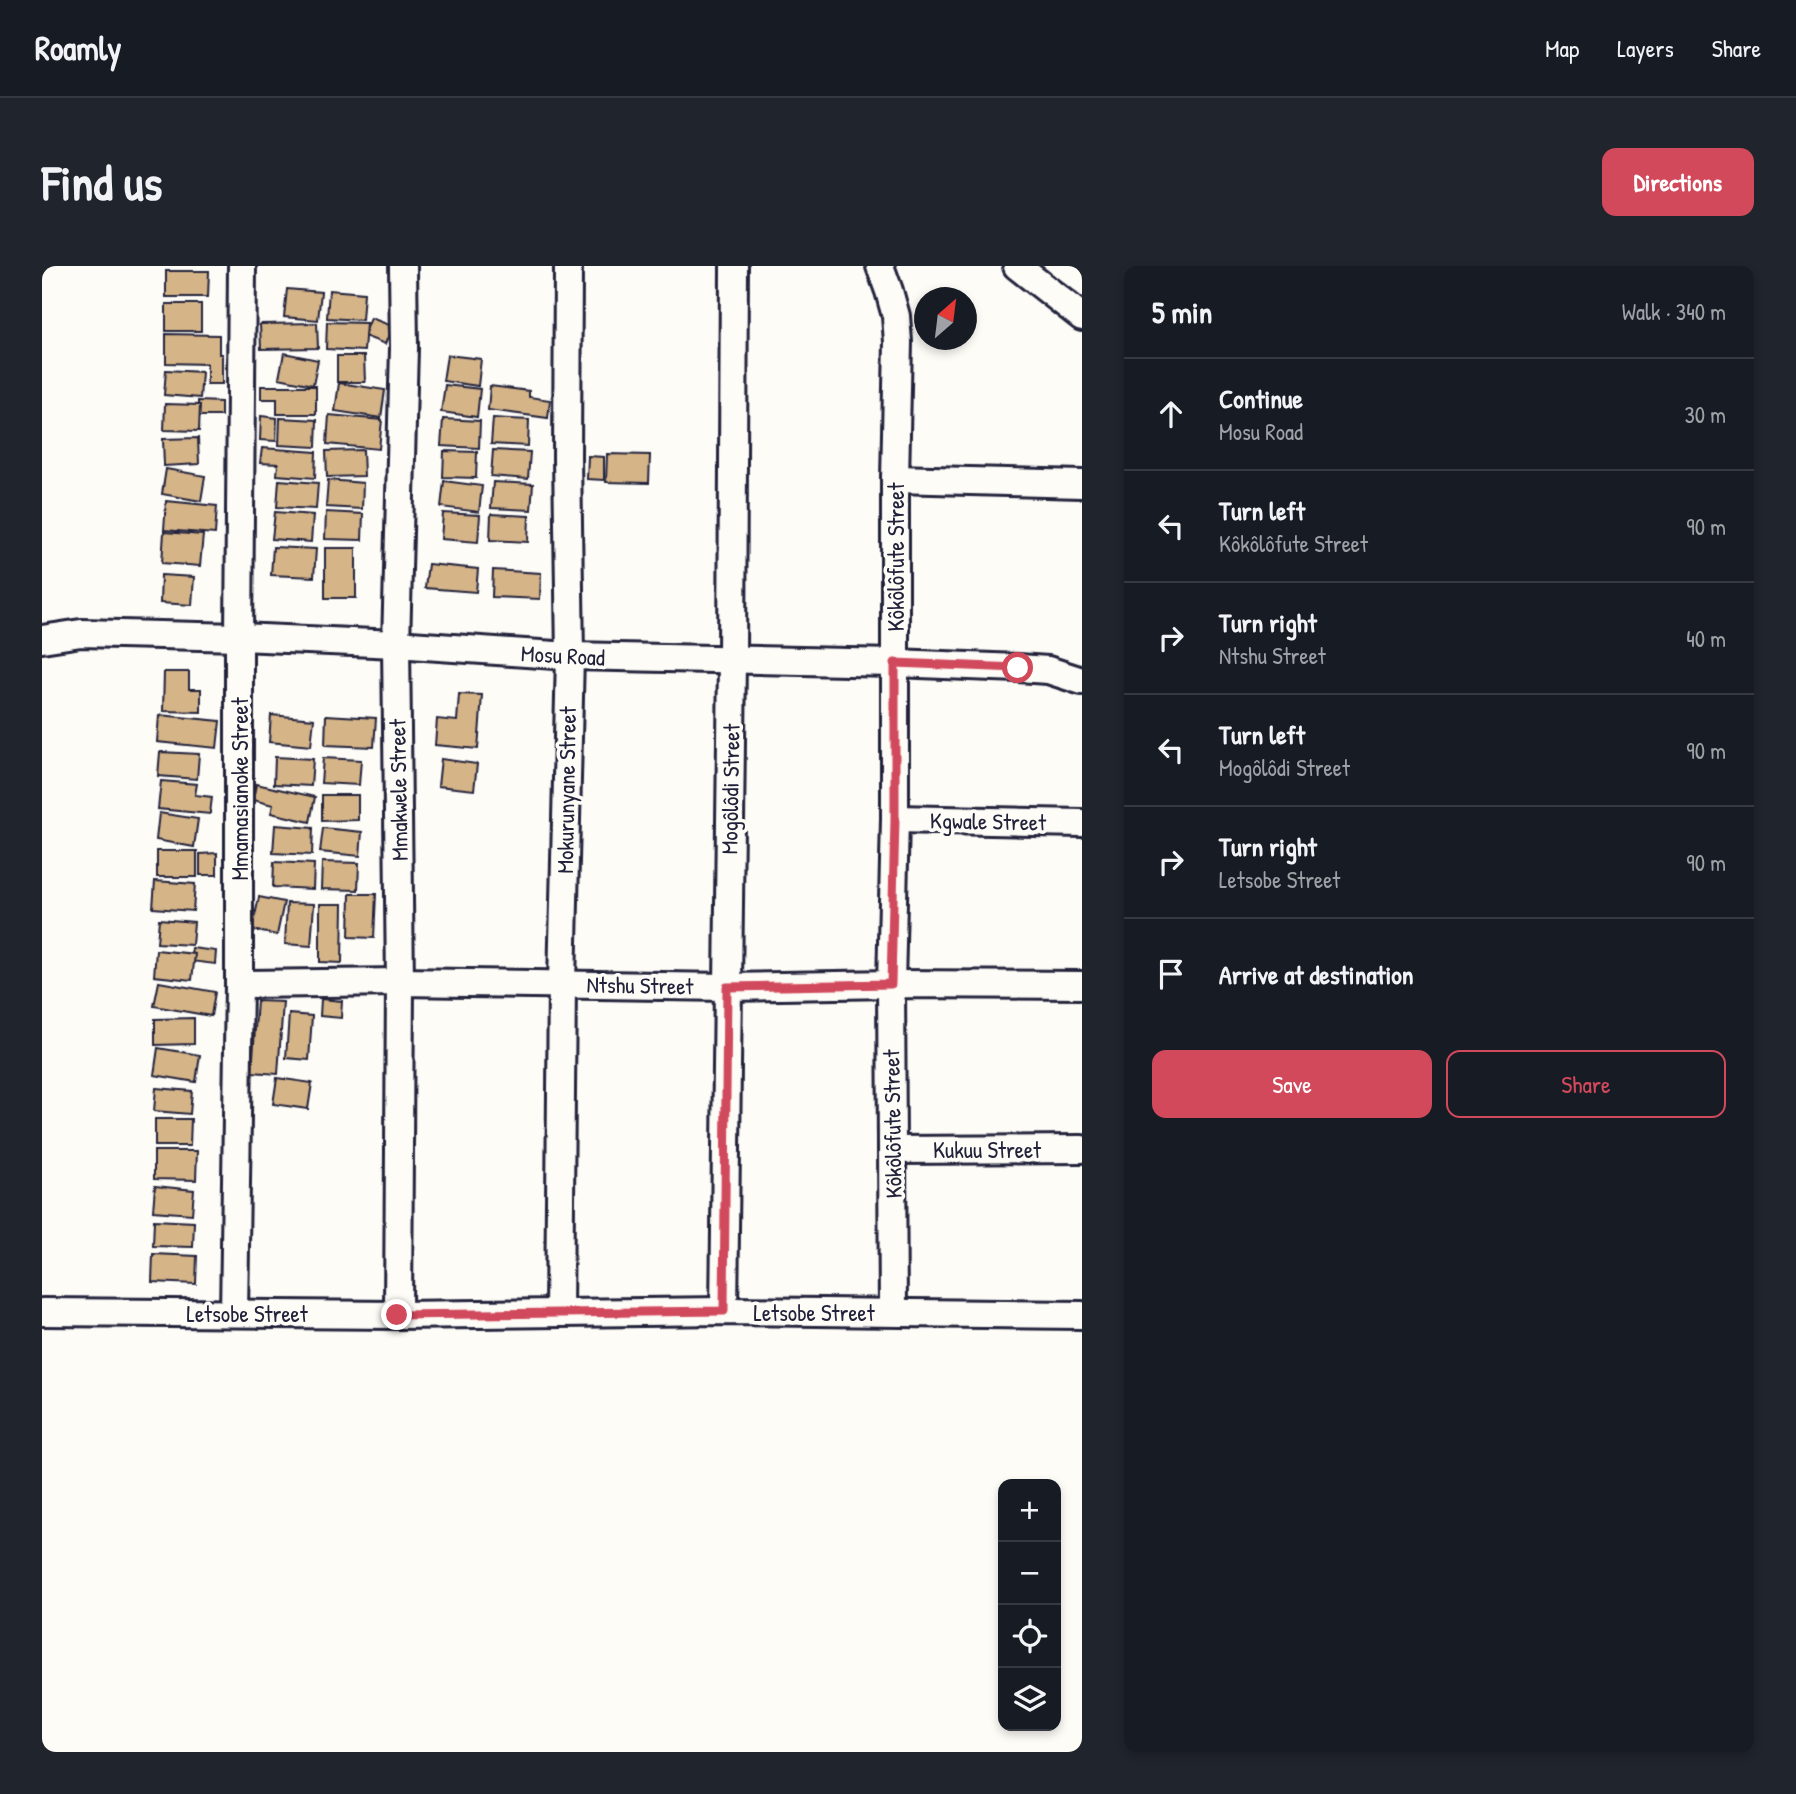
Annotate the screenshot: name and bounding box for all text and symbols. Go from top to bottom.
text: Roamly [35,26,121,70]
text: Map [1545,32,1579,64]
text: Layers [1617,32,1674,64]
text: Share [1712,32,1761,64]
button: Directions [1602,148,1754,216]
text: Find us [42,149,162,215]
north arrow [914,287,977,350]
text: 5 min [1152,292,1212,332]
text: Walk · 340 m [1622,296,1726,327]
text: Continue [1219,381,1303,416]
icon: ahead [1152,395,1190,433]
text: 30 m [1684,399,1726,430]
text: Mosu Road [1219,416,1303,447]
street label: Kôkôlôfute Street [880,481,911,631]
text: Turn left [1219,493,1305,528]
icon: left [1152,507,1190,545]
text: 90 m [1686,511,1726,542]
text: Kôkôlôfute Street [1219,528,1368,559]
text: Turn right [1219,605,1317,640]
icon: right [1152,619,1190,657]
text: 40 m [1686,623,1726,654]
street label: Mosu Road [520,637,606,673]
text: Ntshu Street [1219,640,1326,671]
route start [1002,652,1033,683]
street label: Mmamasianoke Street [224,696,255,881]
street label: Mokurunyane Street [549,705,583,874]
text: Turn left [1219,717,1305,752]
street label: Mmakwele Street [381,718,415,861]
street label: Mogôlôdi Street [713,722,747,855]
icon: left [1152,731,1190,769]
text: 90 m [1686,735,1726,766]
text: Mogôlôdi Street [1219,752,1350,783]
street label: Kgwale Street [930,804,1047,838]
text: Turn right [1219,829,1317,864]
icon: right [1152,843,1190,881]
text: 90 m [1686,847,1726,878]
text: Letsobe Street [1219,864,1340,895]
icon: arrive [1152,955,1190,993]
text: Arrive at destination [1219,957,1414,992]
street label: Ntshu Street [586,969,695,1001]
street label: Kôkôlôfute Street [875,1048,909,1199]
button: Save [1152,1050,1432,1118]
button: Share [1446,1050,1726,1118]
street label: Kukuu Street [933,1134,1042,1165]
street label: Letsobe Street [753,1297,876,1328]
street label: Letsobe Street [186,1298,309,1329]
route end [381,1299,412,1330]
map controls [998,1479,1061,1731]
button: + [998,1479,1061,1542]
button: − [998,1542,1061,1605]
button: locate [998,1605,1061,1668]
button: layers [998,1668,1061,1731]

